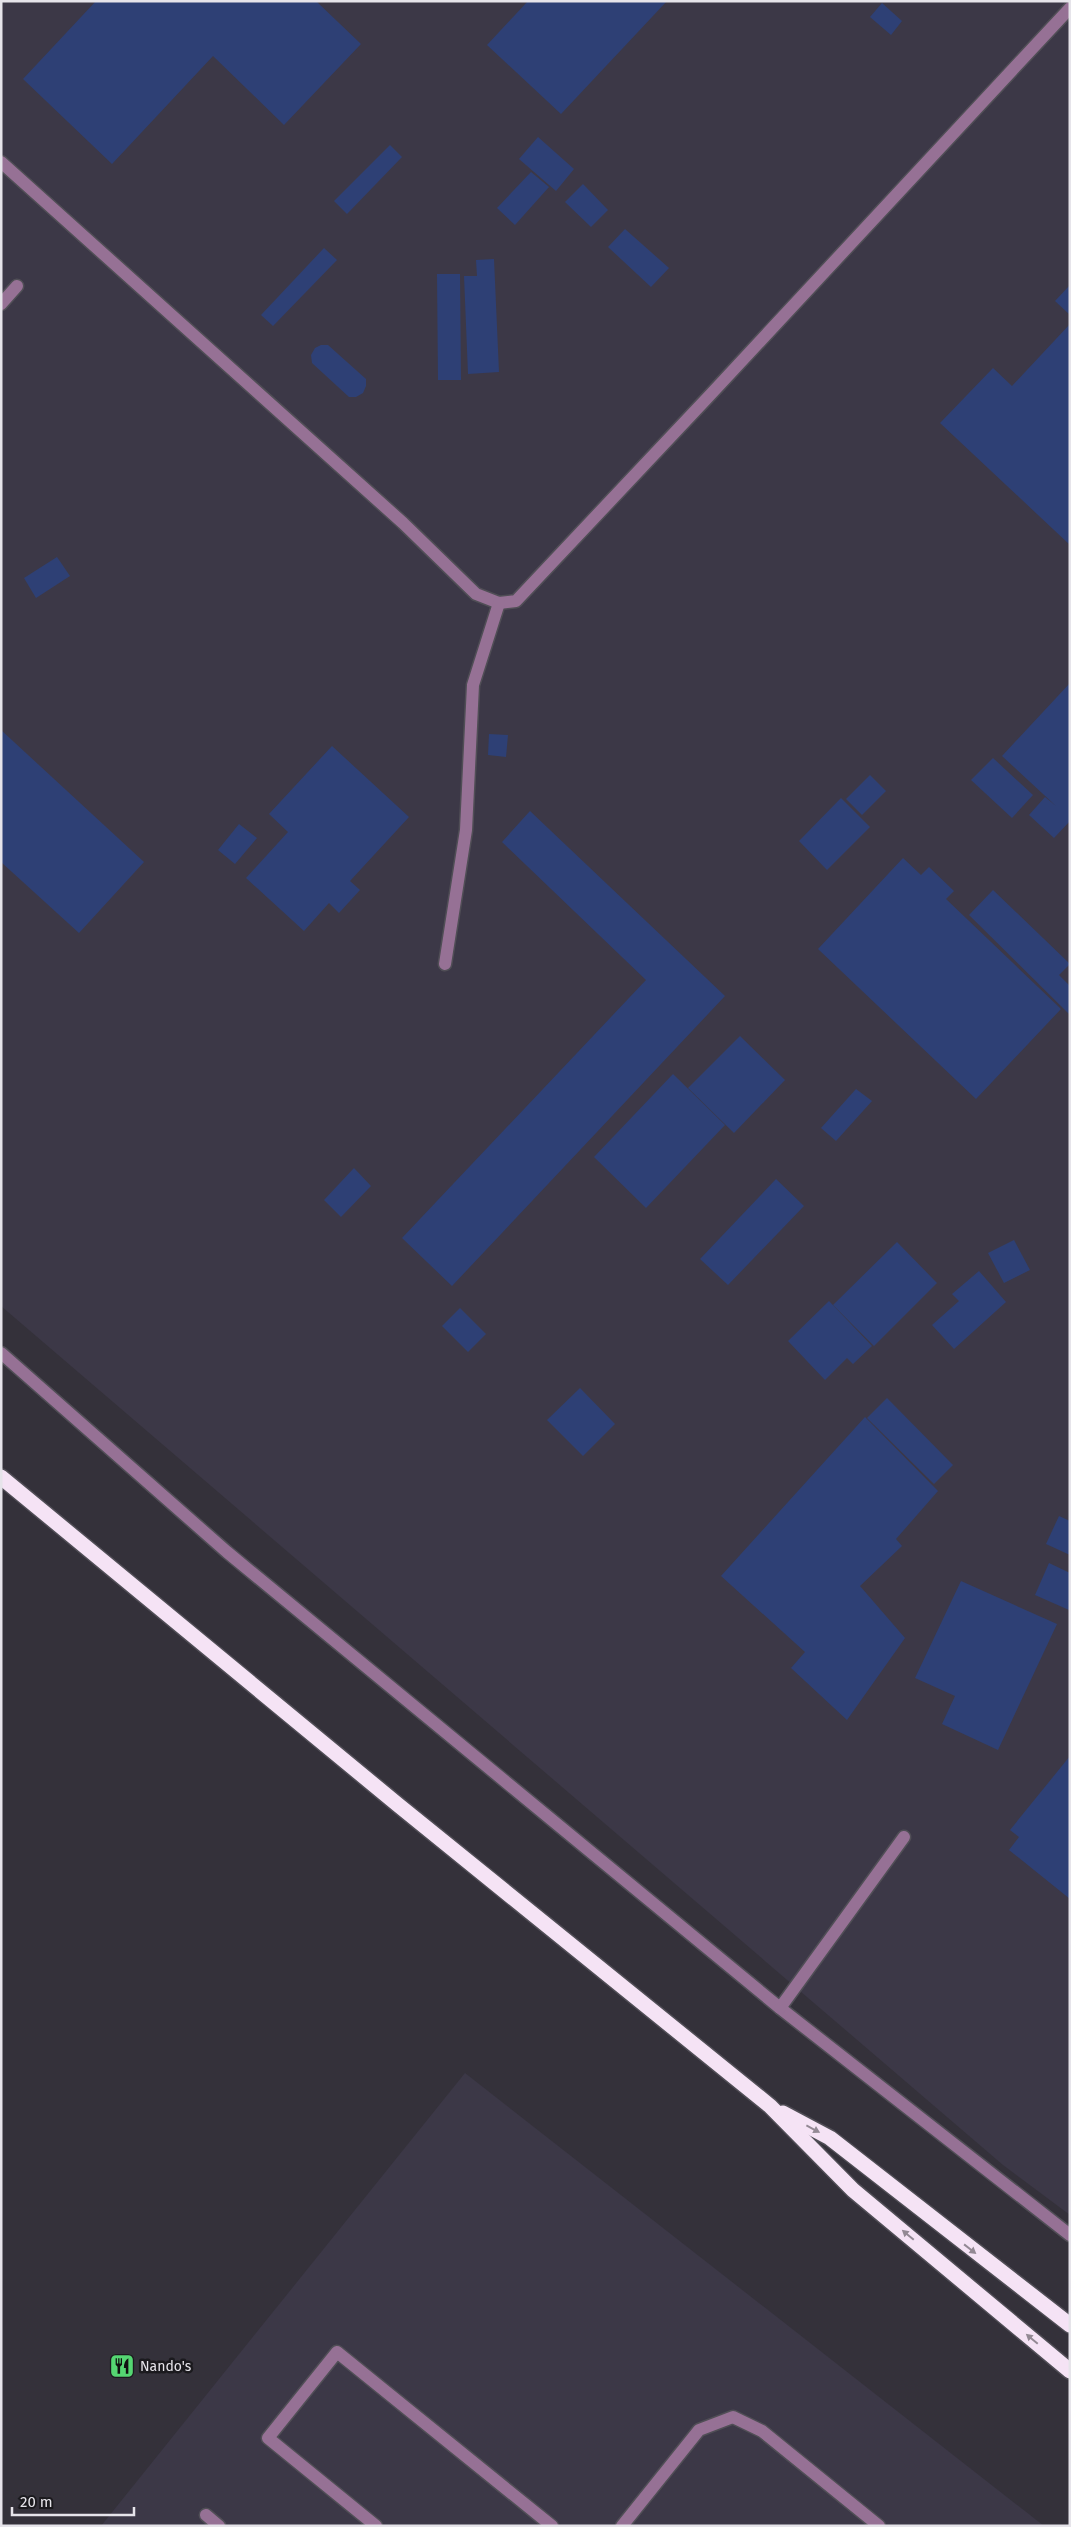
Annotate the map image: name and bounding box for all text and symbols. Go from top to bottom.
one-way arrow [807,2125,820,2134]
one-way arrow [902,2229,915,2240]
one-way arrow [964,2243,977,2254]
one-way arrow [1026,2334,1039,2345]
restaurant icon: Nando's [109,2353,135,2379]
place label: Nando's [140,2358,192,2375]
scale bar [12,2484,135,2516]
text: 20 m [20,2493,53,2511]

